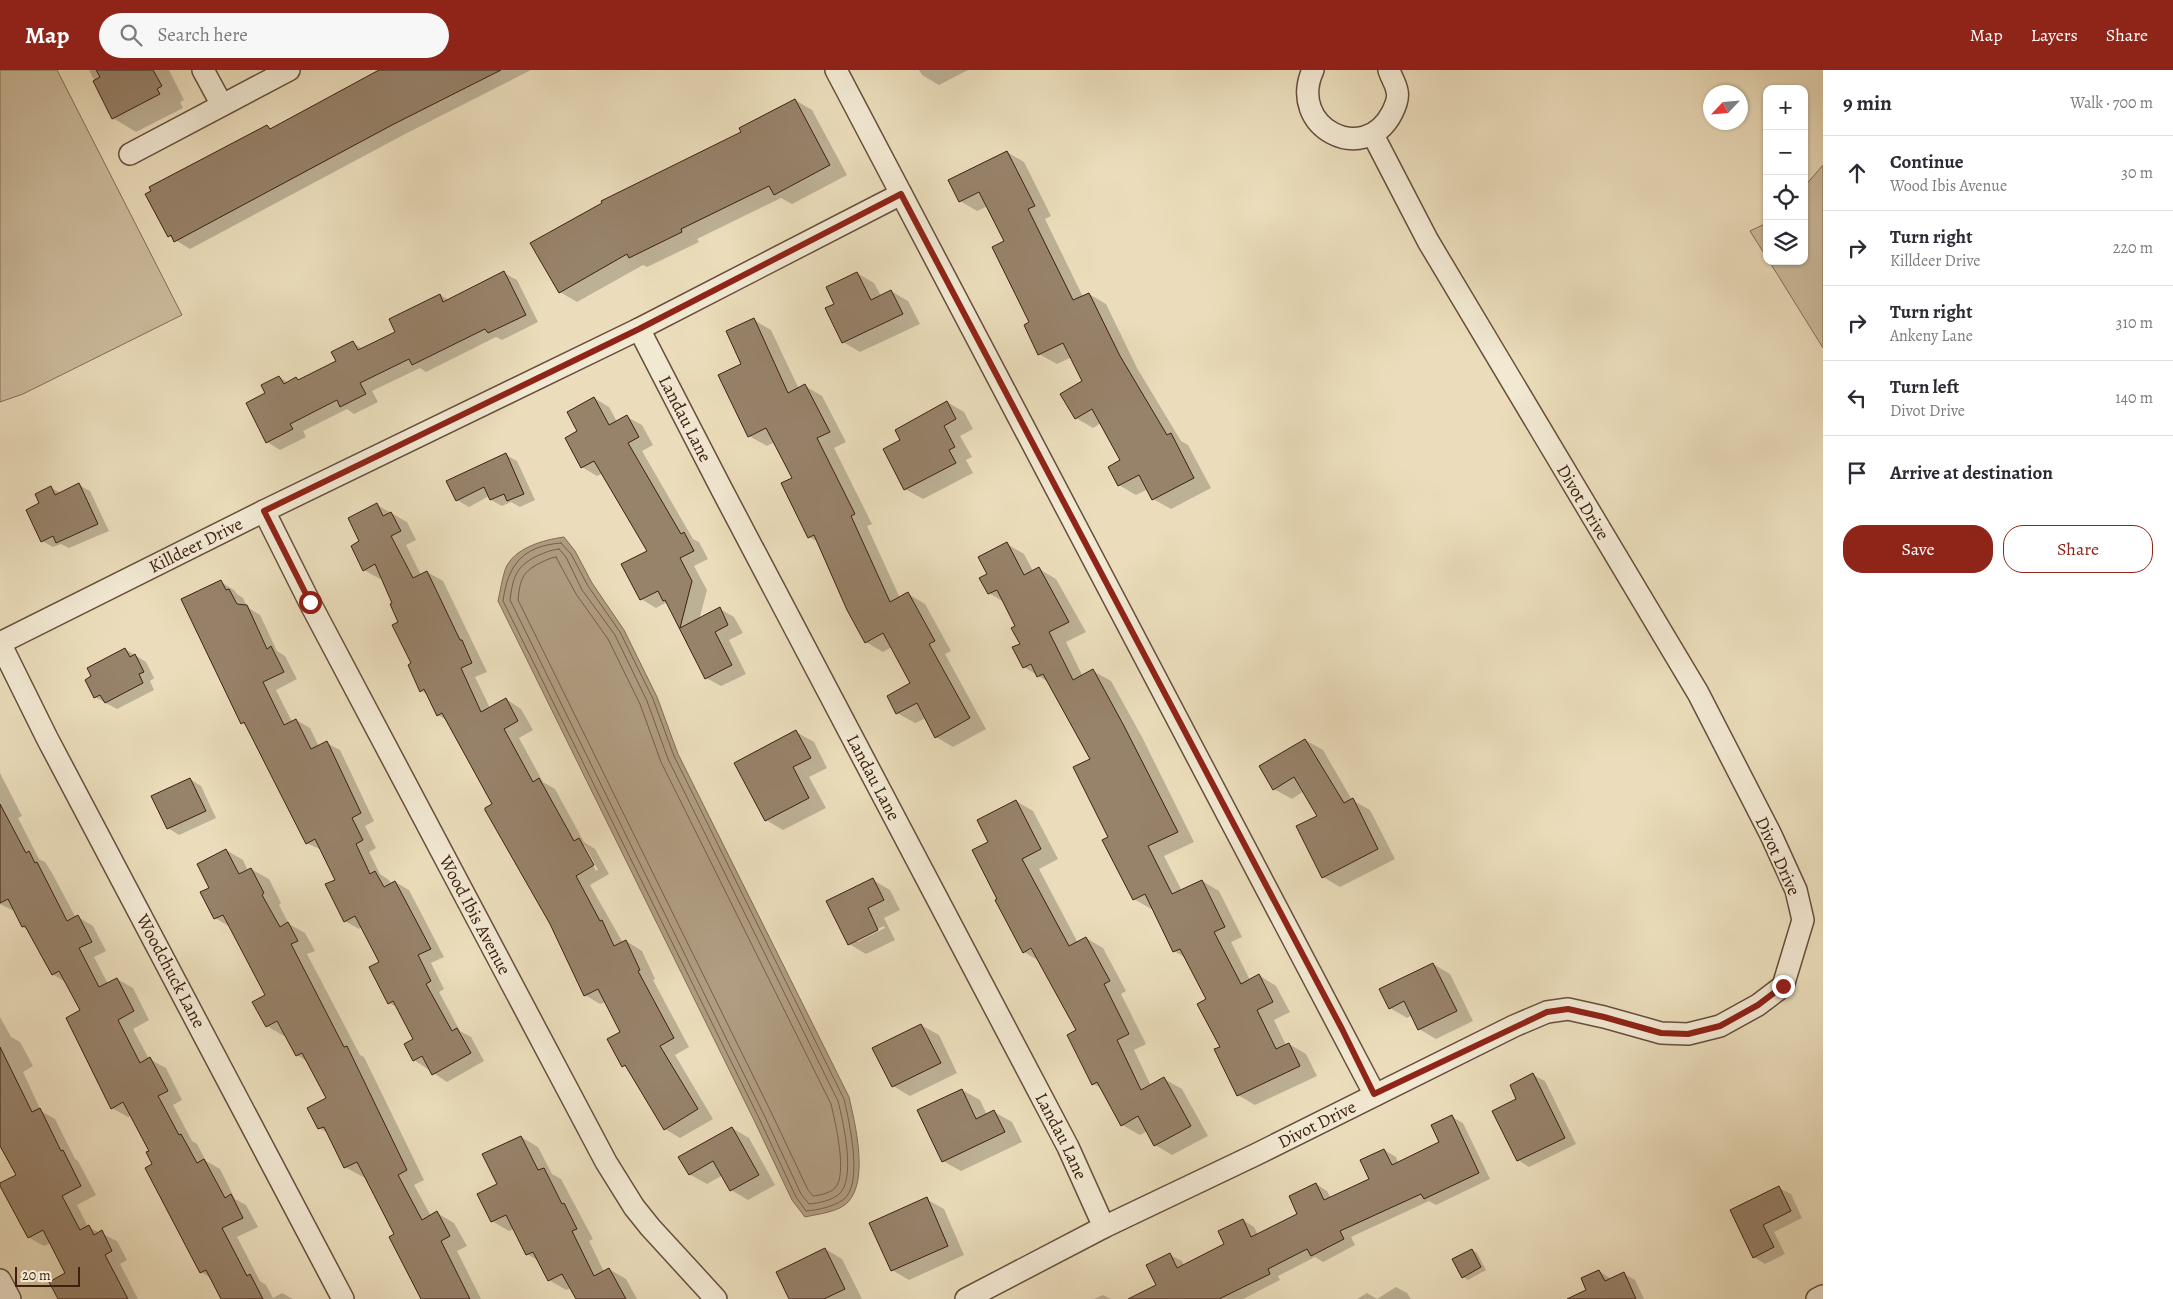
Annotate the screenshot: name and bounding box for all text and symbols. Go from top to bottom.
search box [99,13,449,58]
text: Map [25,19,69,51]
icon: search [117,21,145,49]
text: Search here [157,22,248,48]
text: Map [1970,23,2003,47]
text: Layers [2031,23,2078,47]
text: Share [2106,23,2148,47]
north arrow [1703,85,1748,130]
map controls [1763,85,1808,265]
button: + [1763,85,1808,130]
text: 9 min [1843,89,1892,117]
text: Walk · 700 m [2070,92,2153,114]
button: − [1763,130,1808,175]
text: Continue [1890,149,1964,175]
icon: ahead [1843,159,1871,187]
text: 30 m [2121,162,2153,184]
button: locate [1763,175,1808,220]
text: Wood Ibis Avenue [1890,175,2007,197]
button: layers [1763,220,1808,265]
text: Turn right [1890,224,1972,250]
icon: right [1843,234,1871,262]
text: 220 m [2113,237,2153,259]
text: Killdeer Drive [1890,250,1981,272]
text: Turn right [1890,299,1972,325]
icon: right [1843,309,1871,337]
text: 310 m [2116,312,2153,334]
text: Ankeny Lane [1890,325,1973,347]
street label: Landau Lane [653,371,718,466]
text: Turn left [1890,374,1959,400]
icon: left [1843,384,1871,412]
text: 140 m [2115,387,2153,409]
text: Divot Drive [1890,400,1965,422]
icon: arrive [1843,459,1871,487]
street label: Divot Drive [1551,460,1615,544]
text: Arrive at destination [1890,460,2053,486]
street label: Killdeer Drive [145,512,247,579]
button: Save [1843,525,1993,573]
button: Share [2003,525,2153,573]
route start [299,591,322,614]
street label: Landau Lane [841,730,906,825]
street label: Divot Drive [1750,813,1806,899]
street label: Wood Ibis Avenue [433,850,517,979]
street label: Woodchuck Lane [130,909,211,1032]
route end [1772,975,1795,998]
street label: Landau Lane [1030,1088,1093,1183]
street label: Divot Drive [1274,1095,1360,1154]
scale bar [15,1264,80,1287]
text: 20 m [22,1266,51,1285]

